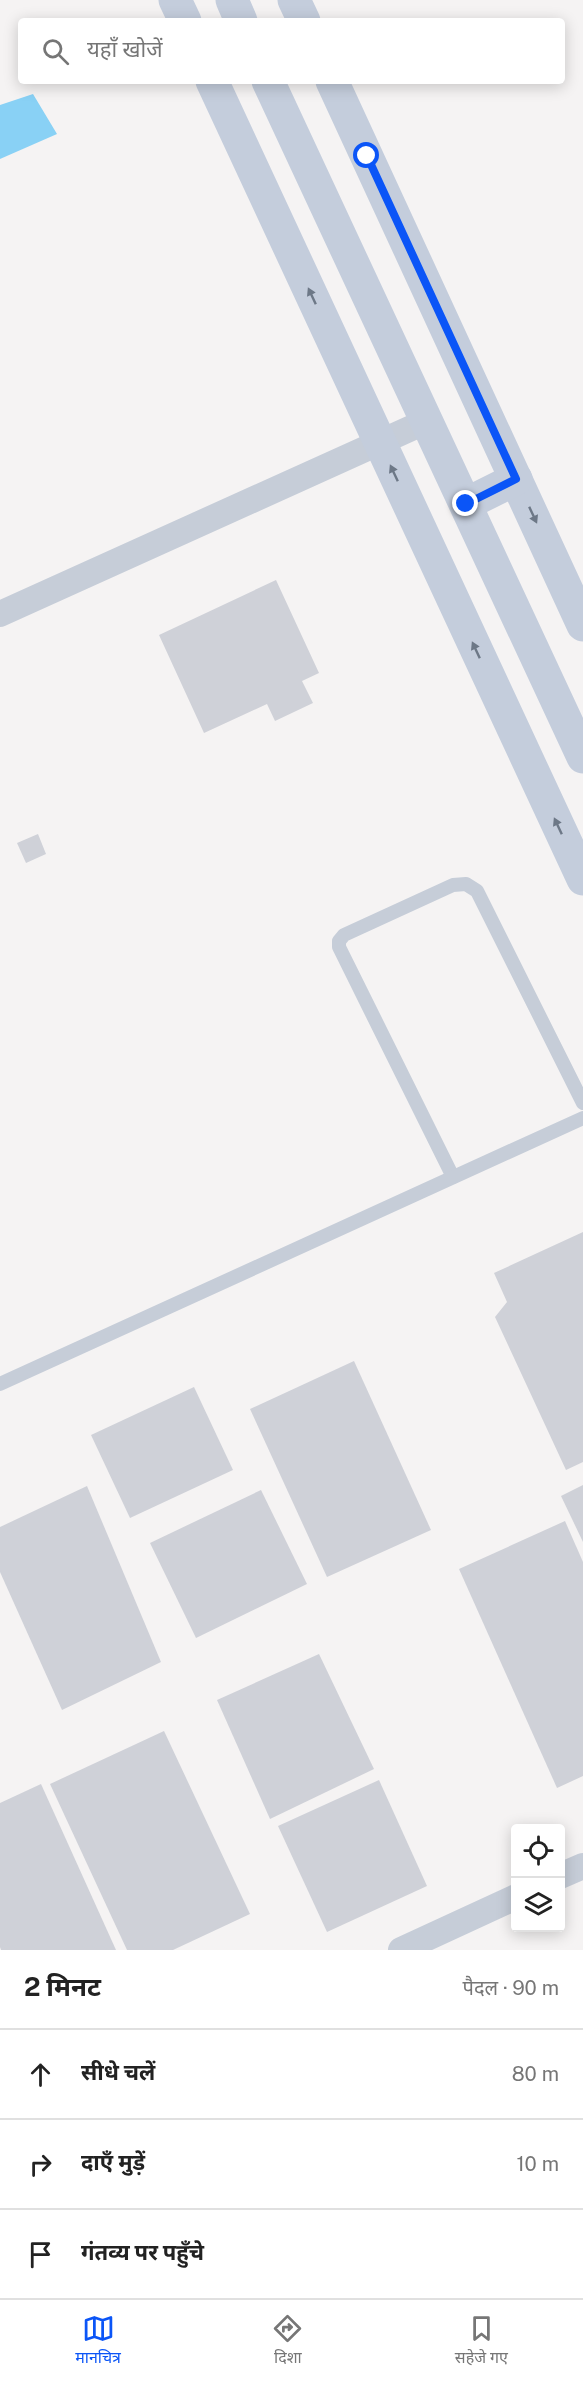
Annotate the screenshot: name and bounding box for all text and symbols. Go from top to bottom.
search box [18,18,565,84]
icon: search [39,35,72,68]
text: यहाँ खोजें [87,36,163,62]
route start [353,142,379,168]
one-way arrow [307,288,316,305]
one-way arrow [390,464,399,481]
route end [452,490,478,516]
one-way arrow [528,507,537,524]
one-way arrow [472,641,481,658]
one-way arrow [554,818,563,835]
map controls [511,1824,565,1932]
button: locate [511,1824,565,1878]
button: layers [511,1878,565,1932]
text: 2 मिनट [24,1971,101,2002]
text: पैदल · 90 m [463,1976,559,2000]
icon: ahead [24,2058,57,2091]
text: सीधे चलें [81,2059,155,2085]
text: 80 m [512,2062,559,2086]
icon: right [24,2148,57,2181]
text: दाएँ मुड़ें [81,2149,145,2175]
text: 10 m [516,2152,559,2176]
icon: arrive [24,2238,57,2271]
text: गंतव्य पर पहुँचे [81,2239,204,2265]
tab: मानचित्र [75,2312,121,2370]
tab: दिशा [271,2312,304,2370]
tab: सहेजे गए [455,2312,508,2370]

